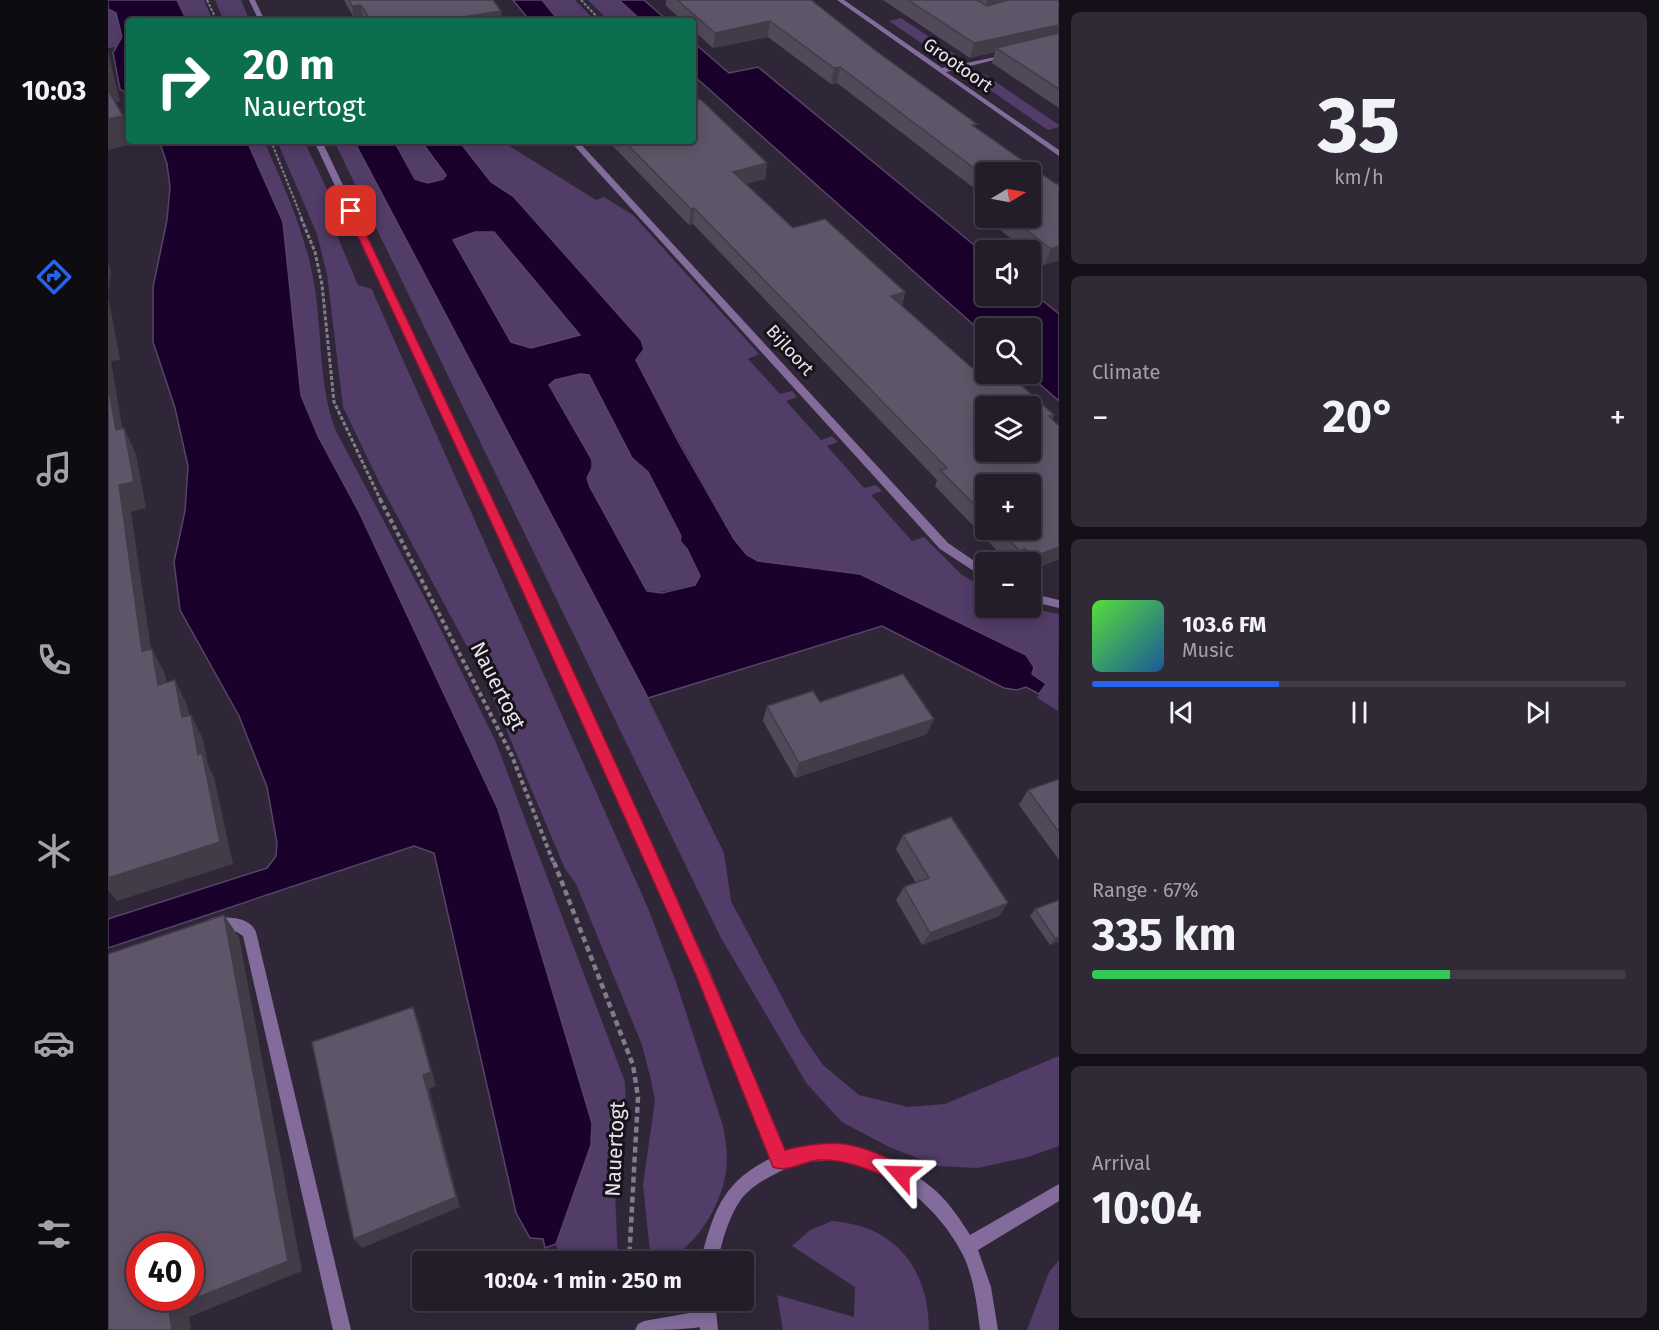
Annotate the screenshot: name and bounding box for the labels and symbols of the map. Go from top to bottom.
street label: Grootoort [919,33,997,97]
north arrow [975,162,1041,228]
pin [325,185,376,236]
street label: Bijloort [762,320,819,380]
street label: Nauertogt [465,638,531,735]
street label: Nauertogt [600,1100,631,1197]
position arrow [869,1142,933,1206]
speed limit sign: 40 [126,1233,204,1311]

